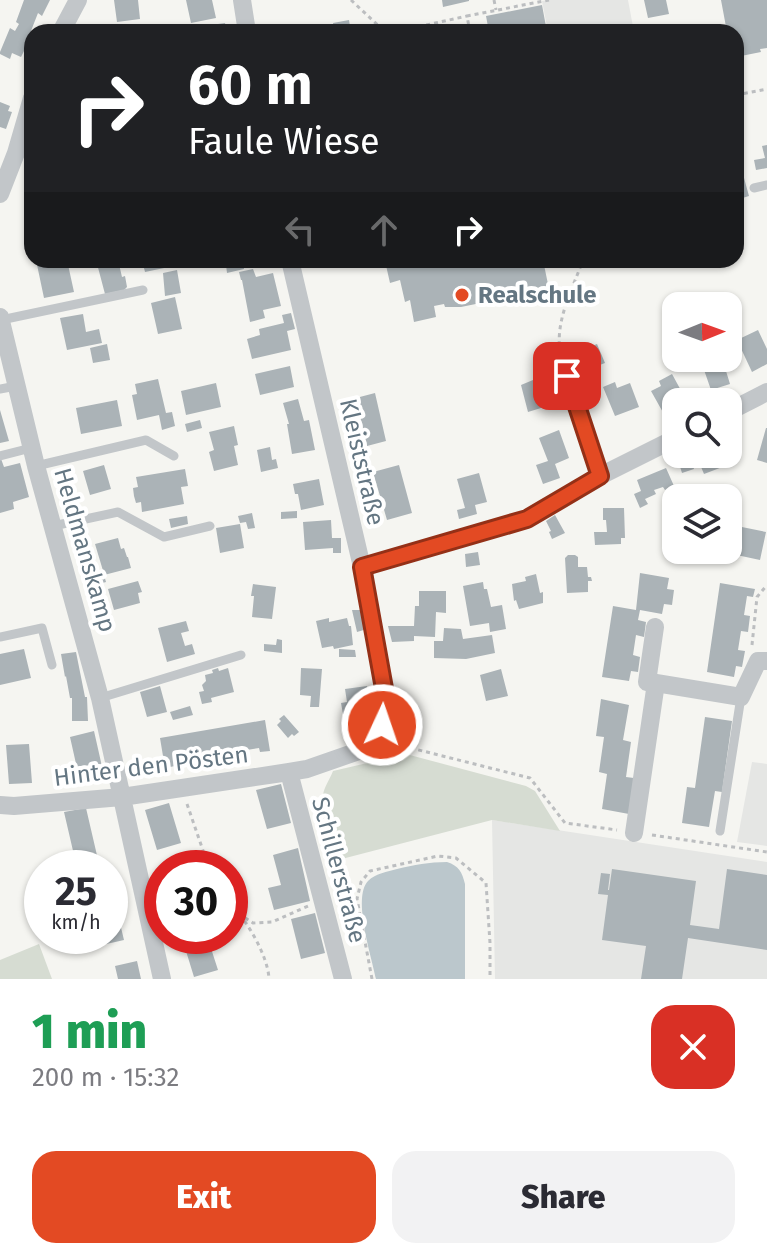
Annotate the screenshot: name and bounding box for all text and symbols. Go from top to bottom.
text: 60 m [188,52,313,119]
icon: right [56,56,160,160]
text: Faule Wiese [188,120,380,164]
icon: left [278,208,322,252]
icon: ahead [362,208,406,252]
icon: right [446,208,490,252]
place label: Realschule [478,281,596,309]
marker: Realschule [453,286,471,304]
north arrow [662,292,742,372]
map controls [662,292,742,564]
pin [533,342,601,410]
icon: arrive [545,354,589,398]
button: search [662,388,742,468]
street label: Kleiststraße [334,396,390,528]
street label: Heldmanskamp [48,465,122,635]
button: layers [662,484,742,564]
position arrow [340,683,424,767]
street label: Hinter den Pösten [52,740,250,792]
street label: Schillerstraße [306,794,372,946]
speed limit sign: 30 [144,850,248,954]
text: 25 [55,868,97,916]
text: km/h [51,910,101,934]
text: 1 min [32,1003,147,1061]
button: close [651,1005,735,1089]
text: 200 m · 15:32 [32,1062,179,1093]
button: Exit [32,1151,376,1243]
button: Share [392,1151,735,1243]

